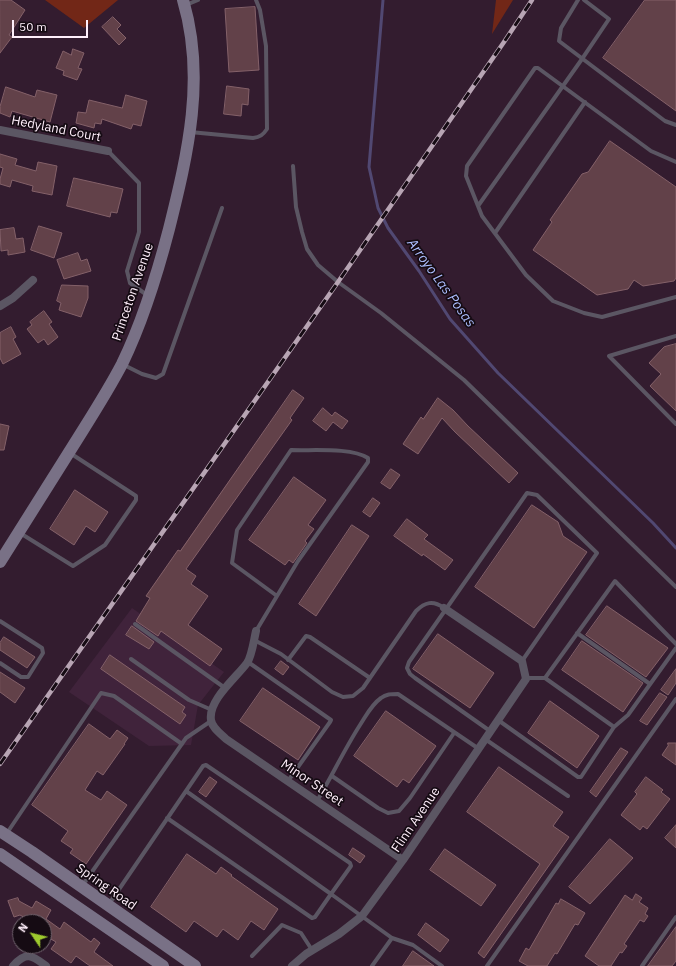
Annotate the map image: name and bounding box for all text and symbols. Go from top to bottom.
scale bar [14,12,90,38]
text: 50 m [19,19,47,34]
street label: Hedyland Court [10,113,102,145]
water label: Arroyo Las Posas [403,235,479,331]
street label: Princeton Avenue [109,241,157,343]
street label: Minor Street [278,756,346,810]
street label: Flinn Avenue [388,784,444,856]
street label: Spring Road [73,860,139,914]
north arrow [12,914,52,954]
text: N [15,920,31,935]

